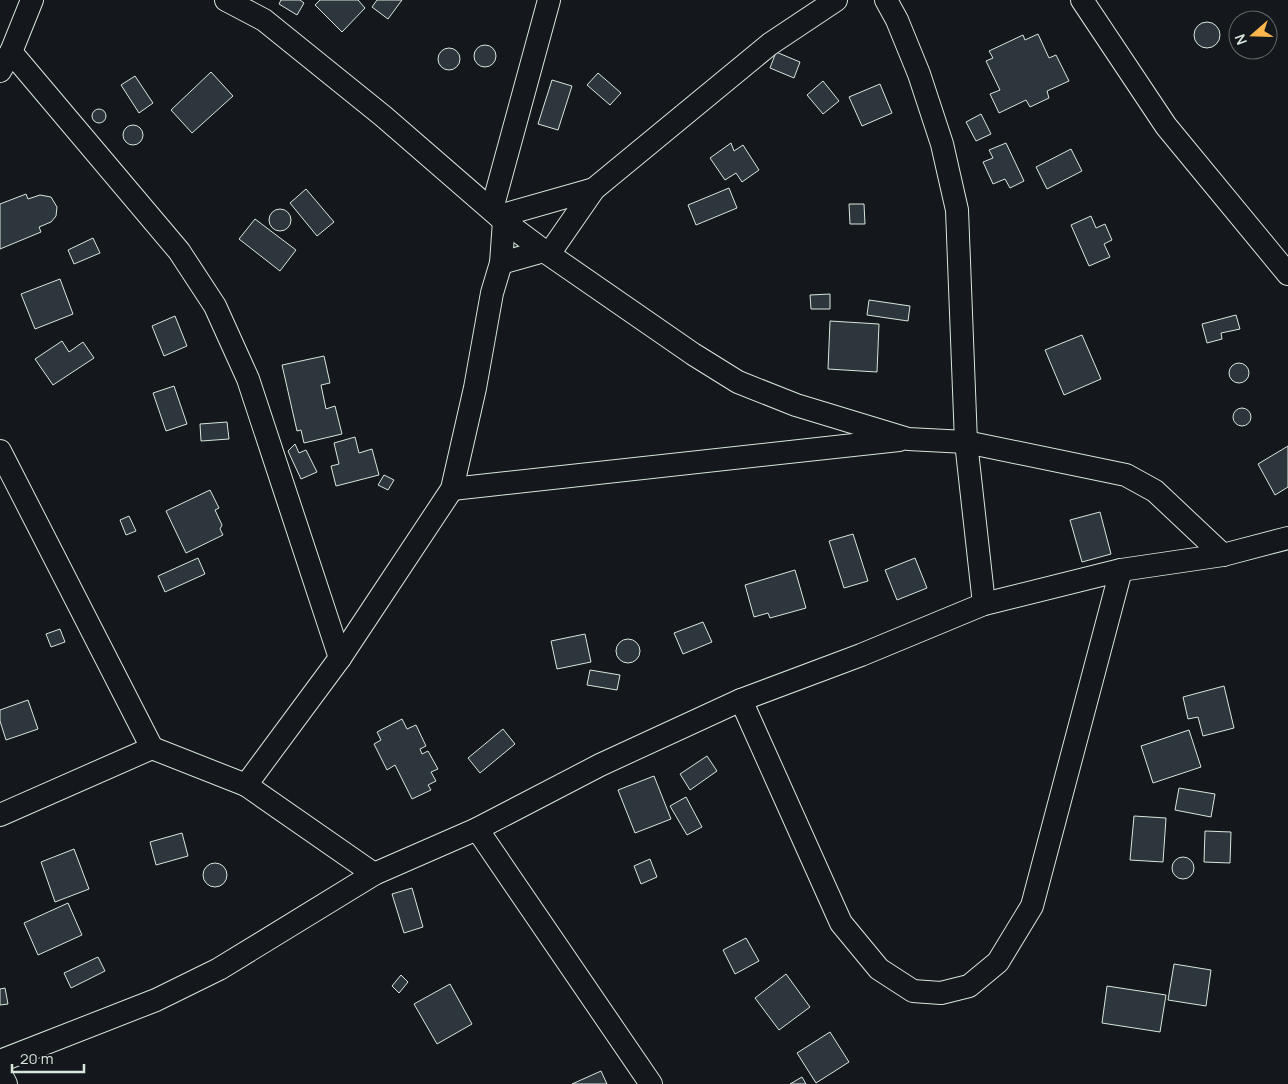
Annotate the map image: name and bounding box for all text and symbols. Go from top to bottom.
north arrow [1228,10,1278,60]
text: N [1230,32,1251,48]
scale bar [12,1042,85,1074]
text: 20 m [20,1048,53,1069]

